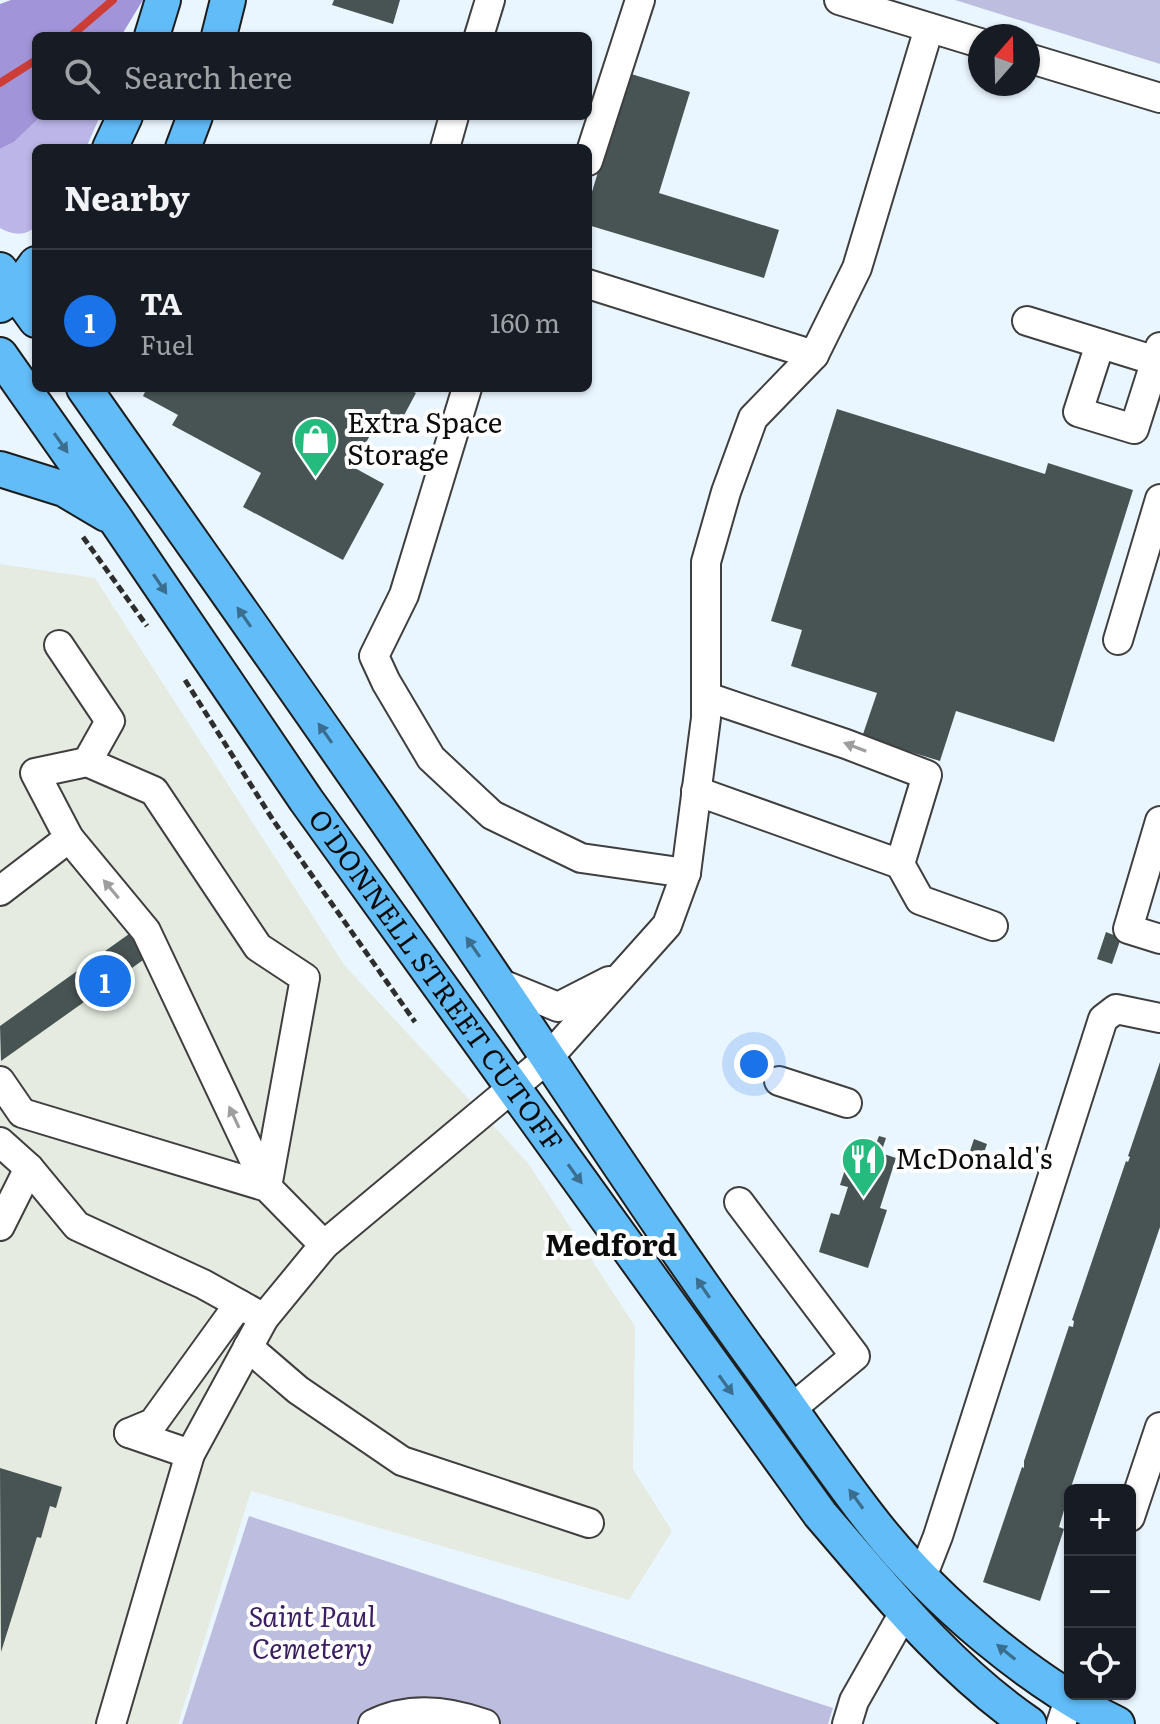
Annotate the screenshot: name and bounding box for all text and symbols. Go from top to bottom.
north arrow [968,24,1040,96]
search box [32,32,592,120]
icon: search [60,54,104,98]
text: Search here [124,54,292,98]
text: Nearby [64,171,190,221]
text: TA [140,280,182,324]
text: 1 [85,302,95,341]
text: 160 m [490,302,560,341]
text: Fuel [140,324,194,363]
place label: Extra Space Storage [347,400,502,474]
shop icon: Extra Space Storage [292,415,340,478]
one-way arrow [53,432,69,453]
one-way arrow [152,574,167,595]
one-way arrow [237,606,252,627]
one-way arrow [318,723,333,744]
one-way arrow [842,740,866,753]
street label: O'DONNELL STREET CUTOFF [300,799,575,1159]
one-way arrow [103,879,120,899]
one-way arrow [466,937,481,958]
pin: 1 [79,951,131,1011]
your location [734,1044,774,1084]
one-way arrow [227,1105,241,1128]
restaurant icon: McDonald's [840,1135,888,1198]
place label: McDonald's [895,1136,1052,1178]
one-way arrow [566,1164,582,1184]
district label: Medford [545,1221,677,1265]
one-way arrow [697,1277,711,1299]
one-way arrow [718,1375,734,1395]
map controls [1064,1484,1136,1700]
button: + [1064,1484,1136,1556]
one-way arrow [848,1488,864,1509]
button: − [1064,1556,1136,1628]
park label: Saint Paul Cemetery [248,1594,376,1668]
button: locate [1064,1628,1136,1700]
one-way arrow [996,1644,1016,1661]

